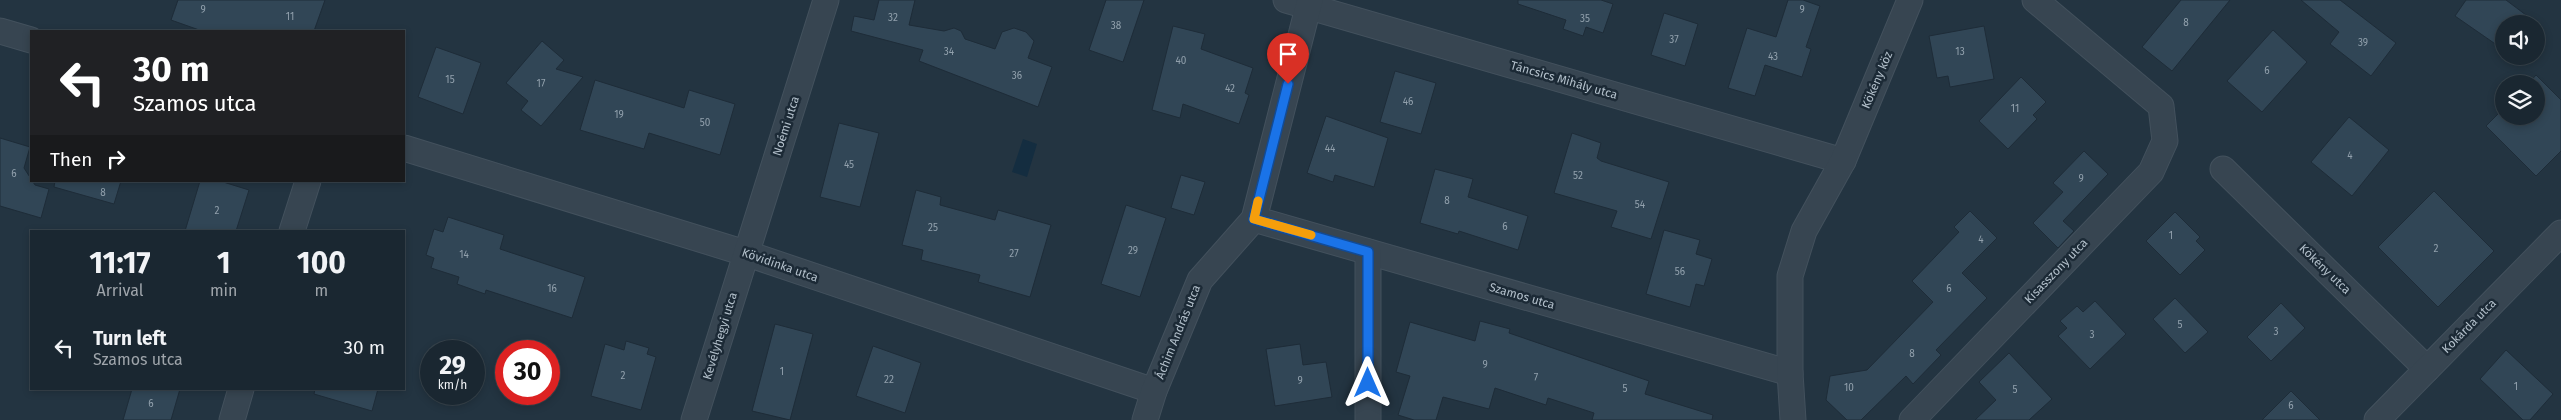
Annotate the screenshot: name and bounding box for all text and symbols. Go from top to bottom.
house number: 9 [200,4,206,16]
house number: 9 [1799,4,1805,16]
house number: 11 [286,11,294,23]
house number: 32 [888,12,898,24]
house number: 35 [1580,13,1590,25]
map controls [2495,15,2545,125]
button: sound [2495,15,2545,65]
house number: 8 [2183,17,2189,29]
house number: 38 [1111,20,1122,32]
pin [1267,33,1309,84]
house number: 37 [1669,34,1679,46]
house number: 39 [2358,37,2368,49]
icon: arrive [1274,40,1302,68]
house number: 34 [944,46,955,58]
house number: 13 [1955,46,1965,58]
text: 30 m [133,48,210,90]
street label: Kökény köz [1859,49,1895,111]
icon: left [50,50,115,115]
house number: 43 [1768,51,1778,63]
house number: 40 [1176,55,1187,67]
street label: Táncsics Mihály utca [1509,58,1619,102]
house number: 6 [2264,65,2270,77]
house number: 36 [1012,70,1022,82]
house number: 15 [445,74,455,86]
button: layers [2495,75,2545,125]
house number: 17 [537,78,546,90]
house number: 42 [1225,83,1235,95]
text: Szamos utca [133,90,257,117]
street label: Noémi utca [770,94,802,158]
house number: 46 [1403,96,1413,108]
house number: 11 [2011,103,2019,115]
house number: 19 [614,109,624,121]
house number: 50 [700,117,711,129]
house number: 44 [1325,143,1336,155]
icon: right [102,145,130,173]
text: Then [50,148,92,171]
house number: 4 [2347,150,2353,162]
house number: 45 [844,159,854,171]
house number: 6 [11,168,17,180]
house number: 52 [1573,170,1583,182]
house number: 9 [2078,173,2084,185]
house number: 8 [100,187,106,199]
house number: 8 [1444,195,1450,207]
house number: 54 [1635,199,1646,211]
house number: 2 [215,205,220,217]
house number: 6 [1502,221,1508,233]
house number: 25 [928,222,938,234]
house number: 1 [2169,230,2173,242]
house number: 4 [1978,234,1984,246]
street label: Kisasszony utca [2021,236,2091,306]
street label: Kökény utca [2296,241,2354,297]
house number: 2 [2434,243,2439,255]
text: 11:17 [89,245,151,281]
text: 1 [217,245,231,281]
text: 100 [297,245,346,281]
street label: Kövidinka utca [740,245,820,285]
house number: 29 [1128,245,1138,257]
house number: 27 [1009,248,1019,260]
house number: 14 [459,249,470,261]
house number: 56 [1675,266,1685,278]
street label: Szamos utca [1488,280,1556,312]
text: Arrival [97,281,143,300]
text: min [210,281,238,300]
text: m [314,281,328,300]
house number: 16 [547,283,557,295]
street label: Áchim András utca [1152,283,1203,381]
house number: 6 [1946,283,1952,295]
street label: Kevélyhegyi utca [700,291,740,381]
street label: Kokárda utca [2439,296,2499,356]
house number: 5 [2177,319,2183,331]
house number: 3 [2274,326,2279,338]
text: Turn left [93,327,167,350]
house number: 3 [2090,329,2095,341]
icon: left [50,334,78,362]
text: 30 m [344,336,385,359]
speed limit sign: 30 [495,340,560,405]
house number: 8 [1909,348,1915,360]
text: Szamos utca [93,350,183,369]
text: 29 [439,351,466,381]
position arrow [1341,356,1393,408]
house number: 9 [1482,359,1488,371]
house number: 1 [780,366,784,378]
house number: 2 [621,370,626,382]
house number: 7 [1534,372,1539,384]
house number: 22 [884,374,894,386]
house number: 9 [1297,375,1303,387]
text: km/h [438,378,467,392]
house number: 1 [2514,381,2518,393]
house number: 10 [1844,382,1854,394]
house number: 5 [1622,383,1628,395]
house number: 5 [2012,384,2018,396]
house number: 6 [148,398,154,410]
house number: 6 [2288,400,2294,412]

